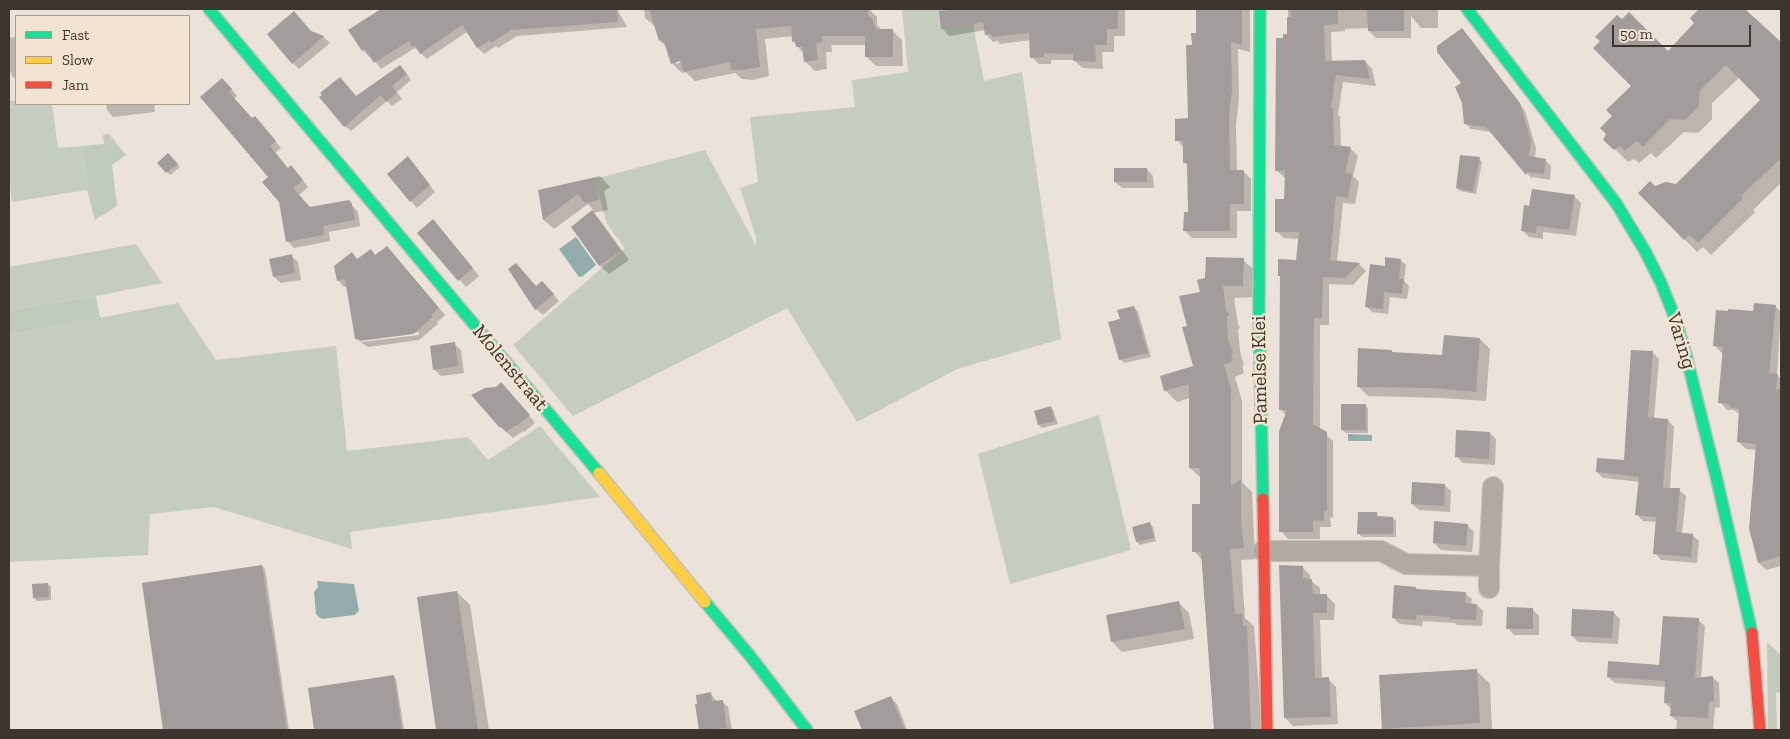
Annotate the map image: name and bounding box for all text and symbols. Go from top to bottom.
legend [15,15,190,105]
scale bar [1615,15,1754,47]
text: 50 m [1620,25,1653,43]
text: Fast [62,26,90,44]
text: Slow [62,51,93,69]
text: Jam [62,76,89,94]
street label: Varing [1661,310,1701,372]
street label: Pamelse Klei [1247,315,1273,425]
street label: Molenstraat [467,320,553,416]

